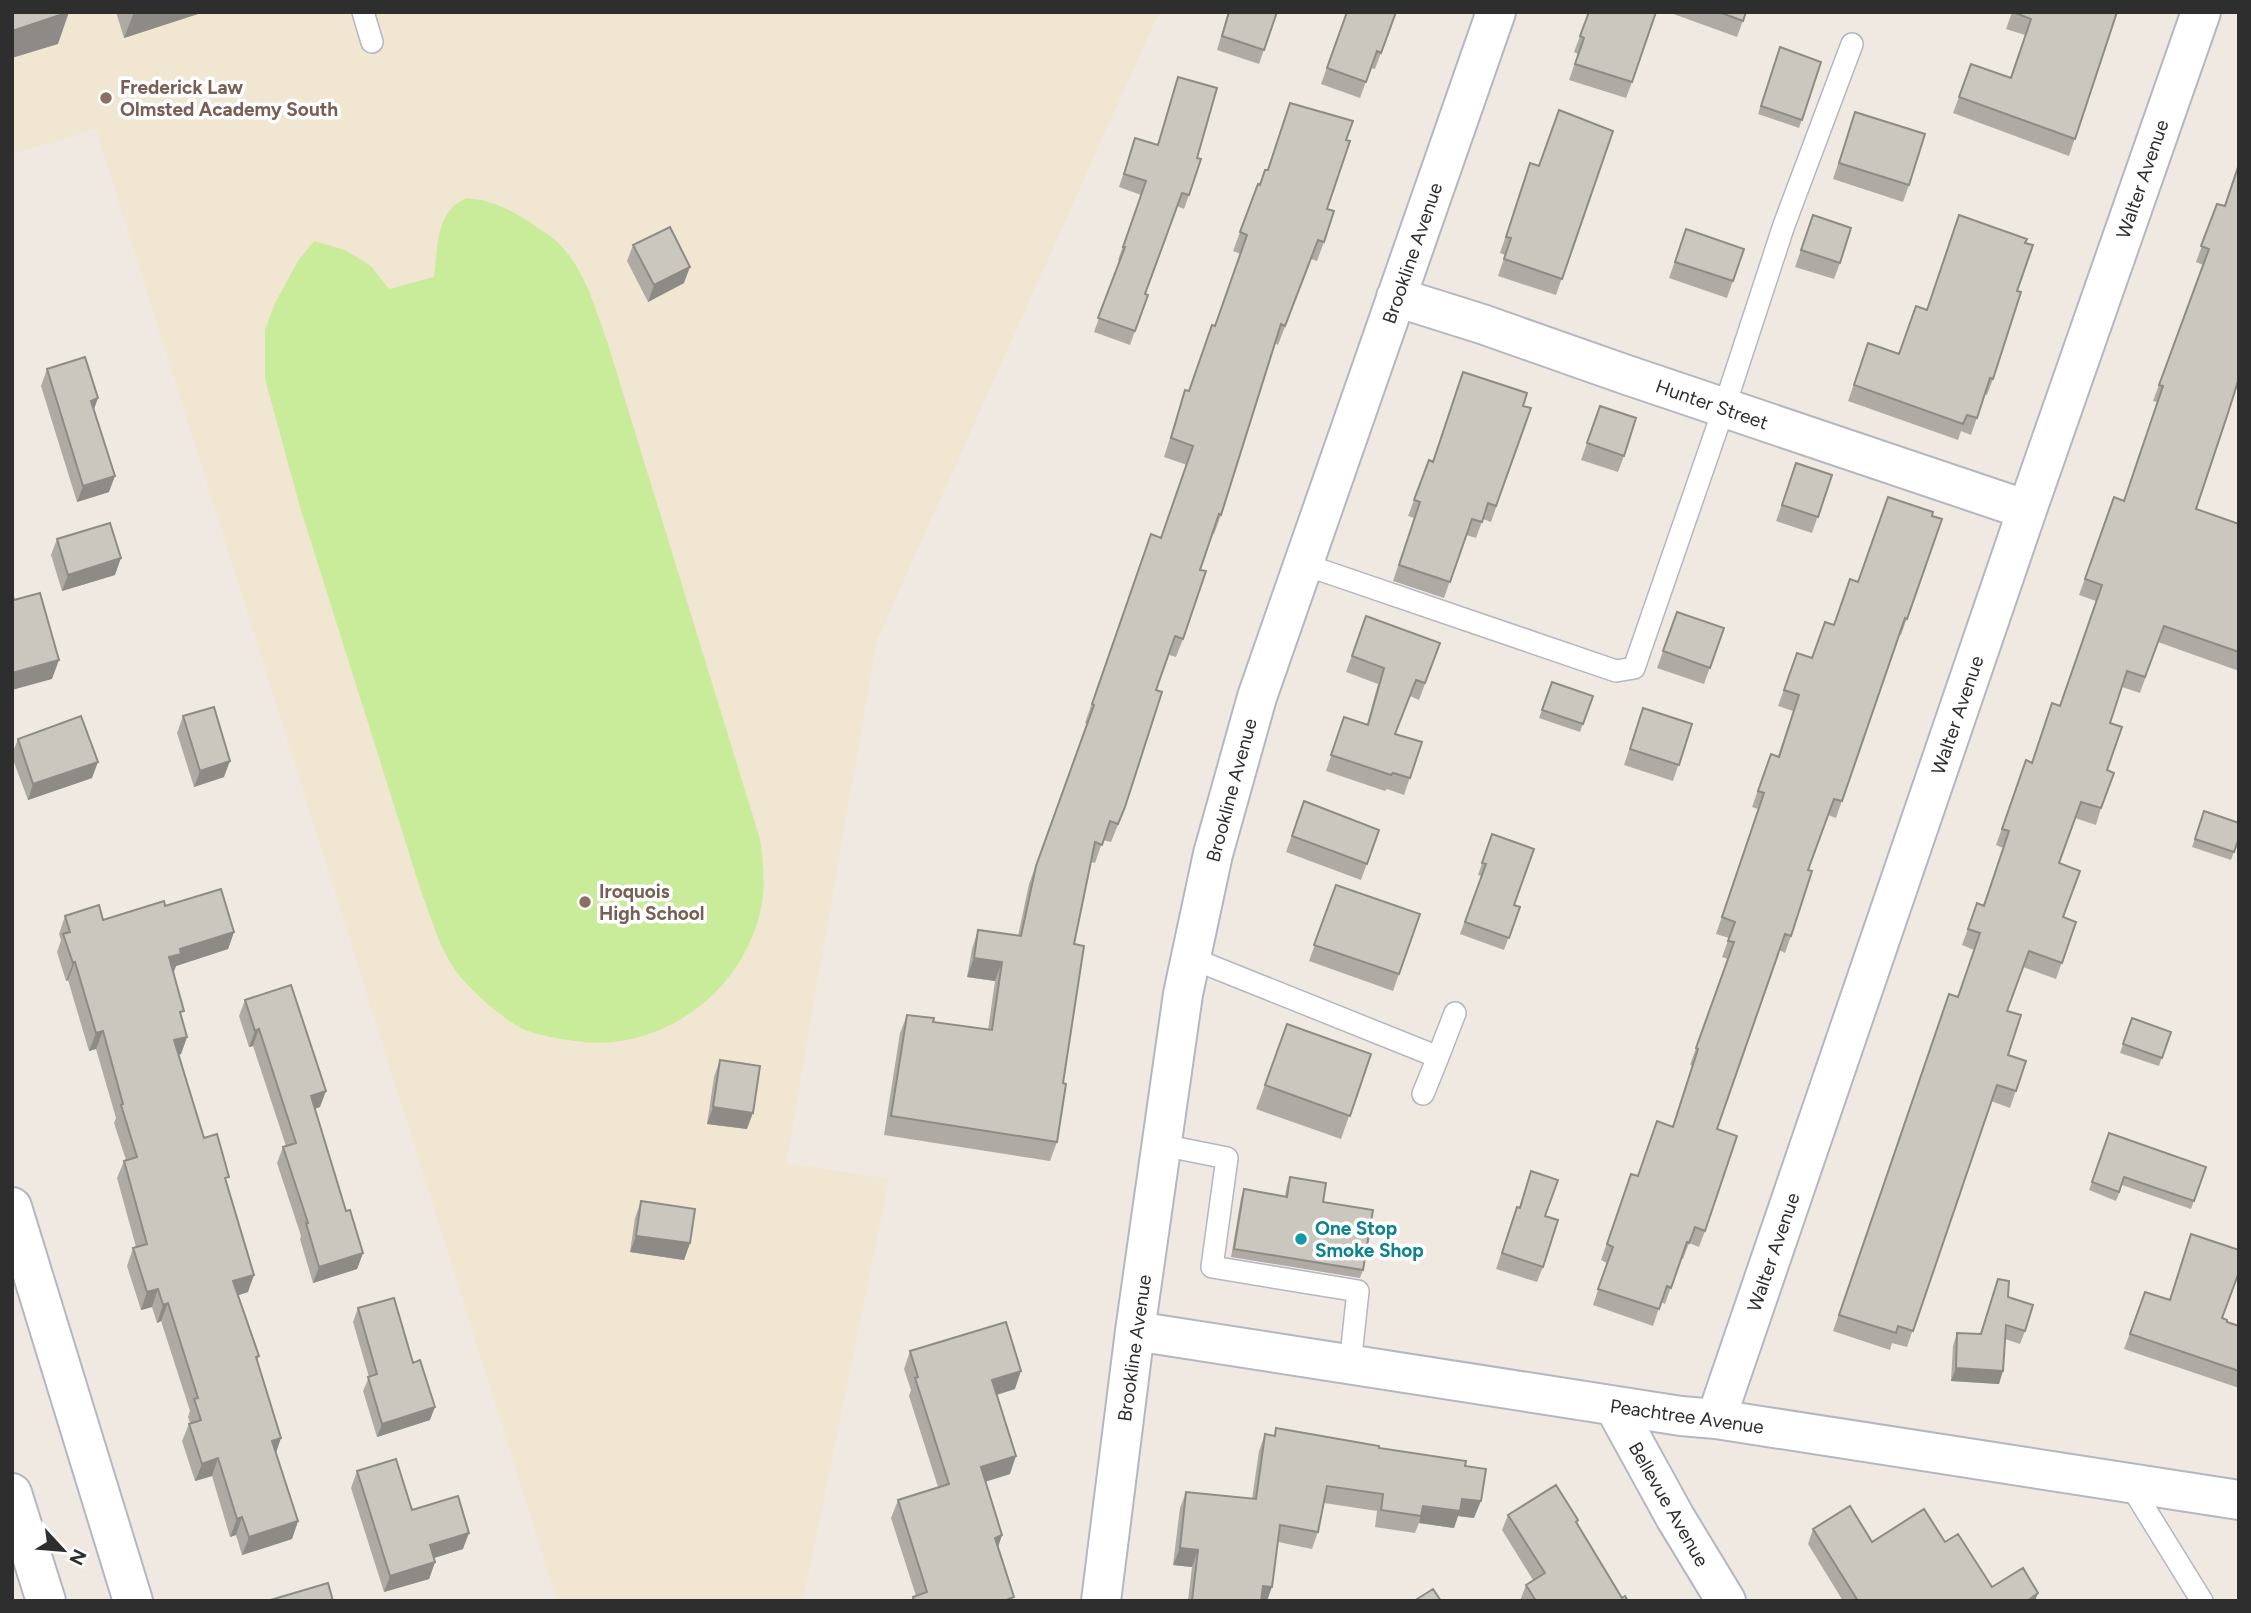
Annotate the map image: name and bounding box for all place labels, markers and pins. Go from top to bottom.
place label: Frederick Law Olmsted Academy South [120,76,338,121]
marker: Frederick Law Olmsted Academy South [98,90,114,106]
place label: Iroquois High School [599,880,705,925]
marker: Iroquois High School [577,894,593,910]
place label: One Stop Smoke Shop [1315,1217,1424,1262]
marker: One Stop Smoke Shop [1293,1231,1309,1247]

